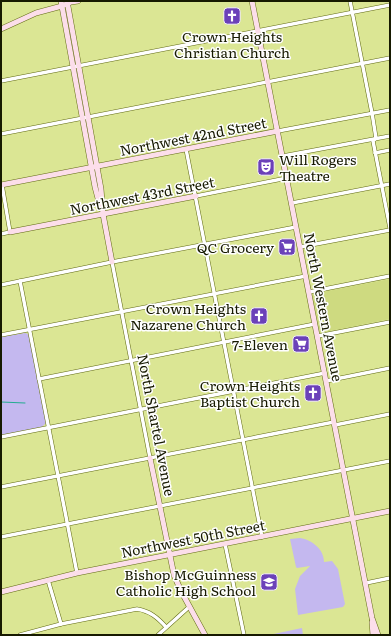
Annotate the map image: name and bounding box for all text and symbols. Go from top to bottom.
church icon: Crown Heights Christian Church [222,6,242,26]
place label: Crown Heights Christian Church [174,26,290,62]
street label: Northwest 42nd Street [118,112,268,160]
place label: Will Rogers Theatre [279,149,356,185]
theatre icon: Will Rogers Theatre [256,157,276,177]
street label: Northwest 43rd Street [68,171,216,219]
street label: North Western Avenue [300,231,348,383]
place label: QC Grocery [197,237,275,257]
supermarket icon: QC Grocery [277,237,297,257]
place label: Crown Heights Nazarene Church [130,298,246,334]
church icon: Crown Heights Nazarene Church [249,306,269,326]
place label: 7-Eleven [232,334,288,354]
supermarket icon: 7-Eleven [291,334,311,354]
street label: North Shartel Avenue [133,352,181,498]
place label: Crown Heights Baptist Church [200,375,300,411]
church icon: Crown Heights Baptist Church [303,383,323,403]
street label: Northwest 50th Street [119,514,267,562]
place label: Bishop McGuinness Catholic High School [116,564,256,600]
school or university icon: Bishop McGuinness Catholic High School [259,572,279,592]

